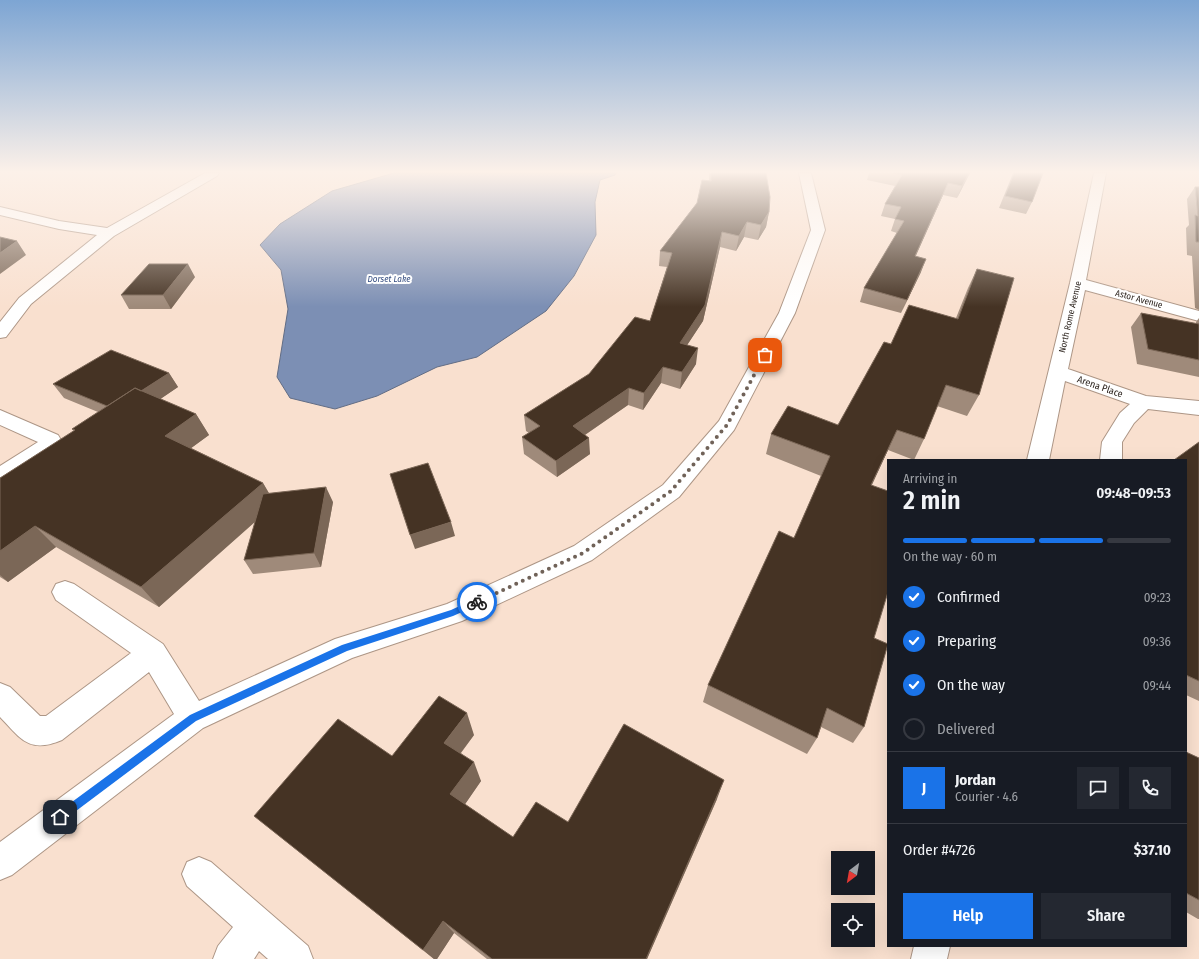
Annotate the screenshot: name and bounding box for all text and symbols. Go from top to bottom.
water label: Dorset Lake [367,274,411,284]
street label: North Rome Avenue [1057,280,1083,354]
street label: Astor Avenue [1114,288,1164,310]
pin [748,338,782,372]
icon: bag [754,344,776,366]
street label: Arena Place [1076,374,1124,400]
text: Arriving in [903,471,957,486]
text: 09:48–09:53 [1096,484,1171,502]
text: 2 min [903,485,961,516]
text: On the way · 60 m [903,549,997,564]
courier [457,582,497,622]
icon: check [903,586,925,608]
text: Confirmed [937,588,1000,606]
text: 09:23 [1144,590,1171,605]
icon: bike [466,591,488,613]
icon: check [903,630,925,652]
text: Preparing [937,632,996,650]
text: 09:36 [1143,634,1171,649]
icon: check [903,674,925,696]
text: On the way [937,676,1005,694]
text: 09:44 [1143,678,1171,693]
text: Delivered [937,720,995,738]
button: chat [1077,767,1119,809]
button: phone [1129,767,1171,809]
text: Jordan [955,771,996,789]
text: J [922,779,926,797]
text: Courier · 4.6 [955,789,1018,804]
pin [43,800,77,834]
icon: home [49,806,71,828]
text: Order #4726 [903,841,975,859]
text: $37.10 [1134,841,1171,859]
north arrow [831,851,875,895]
map controls [831,851,875,947]
button: Help [903,893,1033,939]
button: Share [1041,893,1171,939]
button: locate [831,903,875,947]

